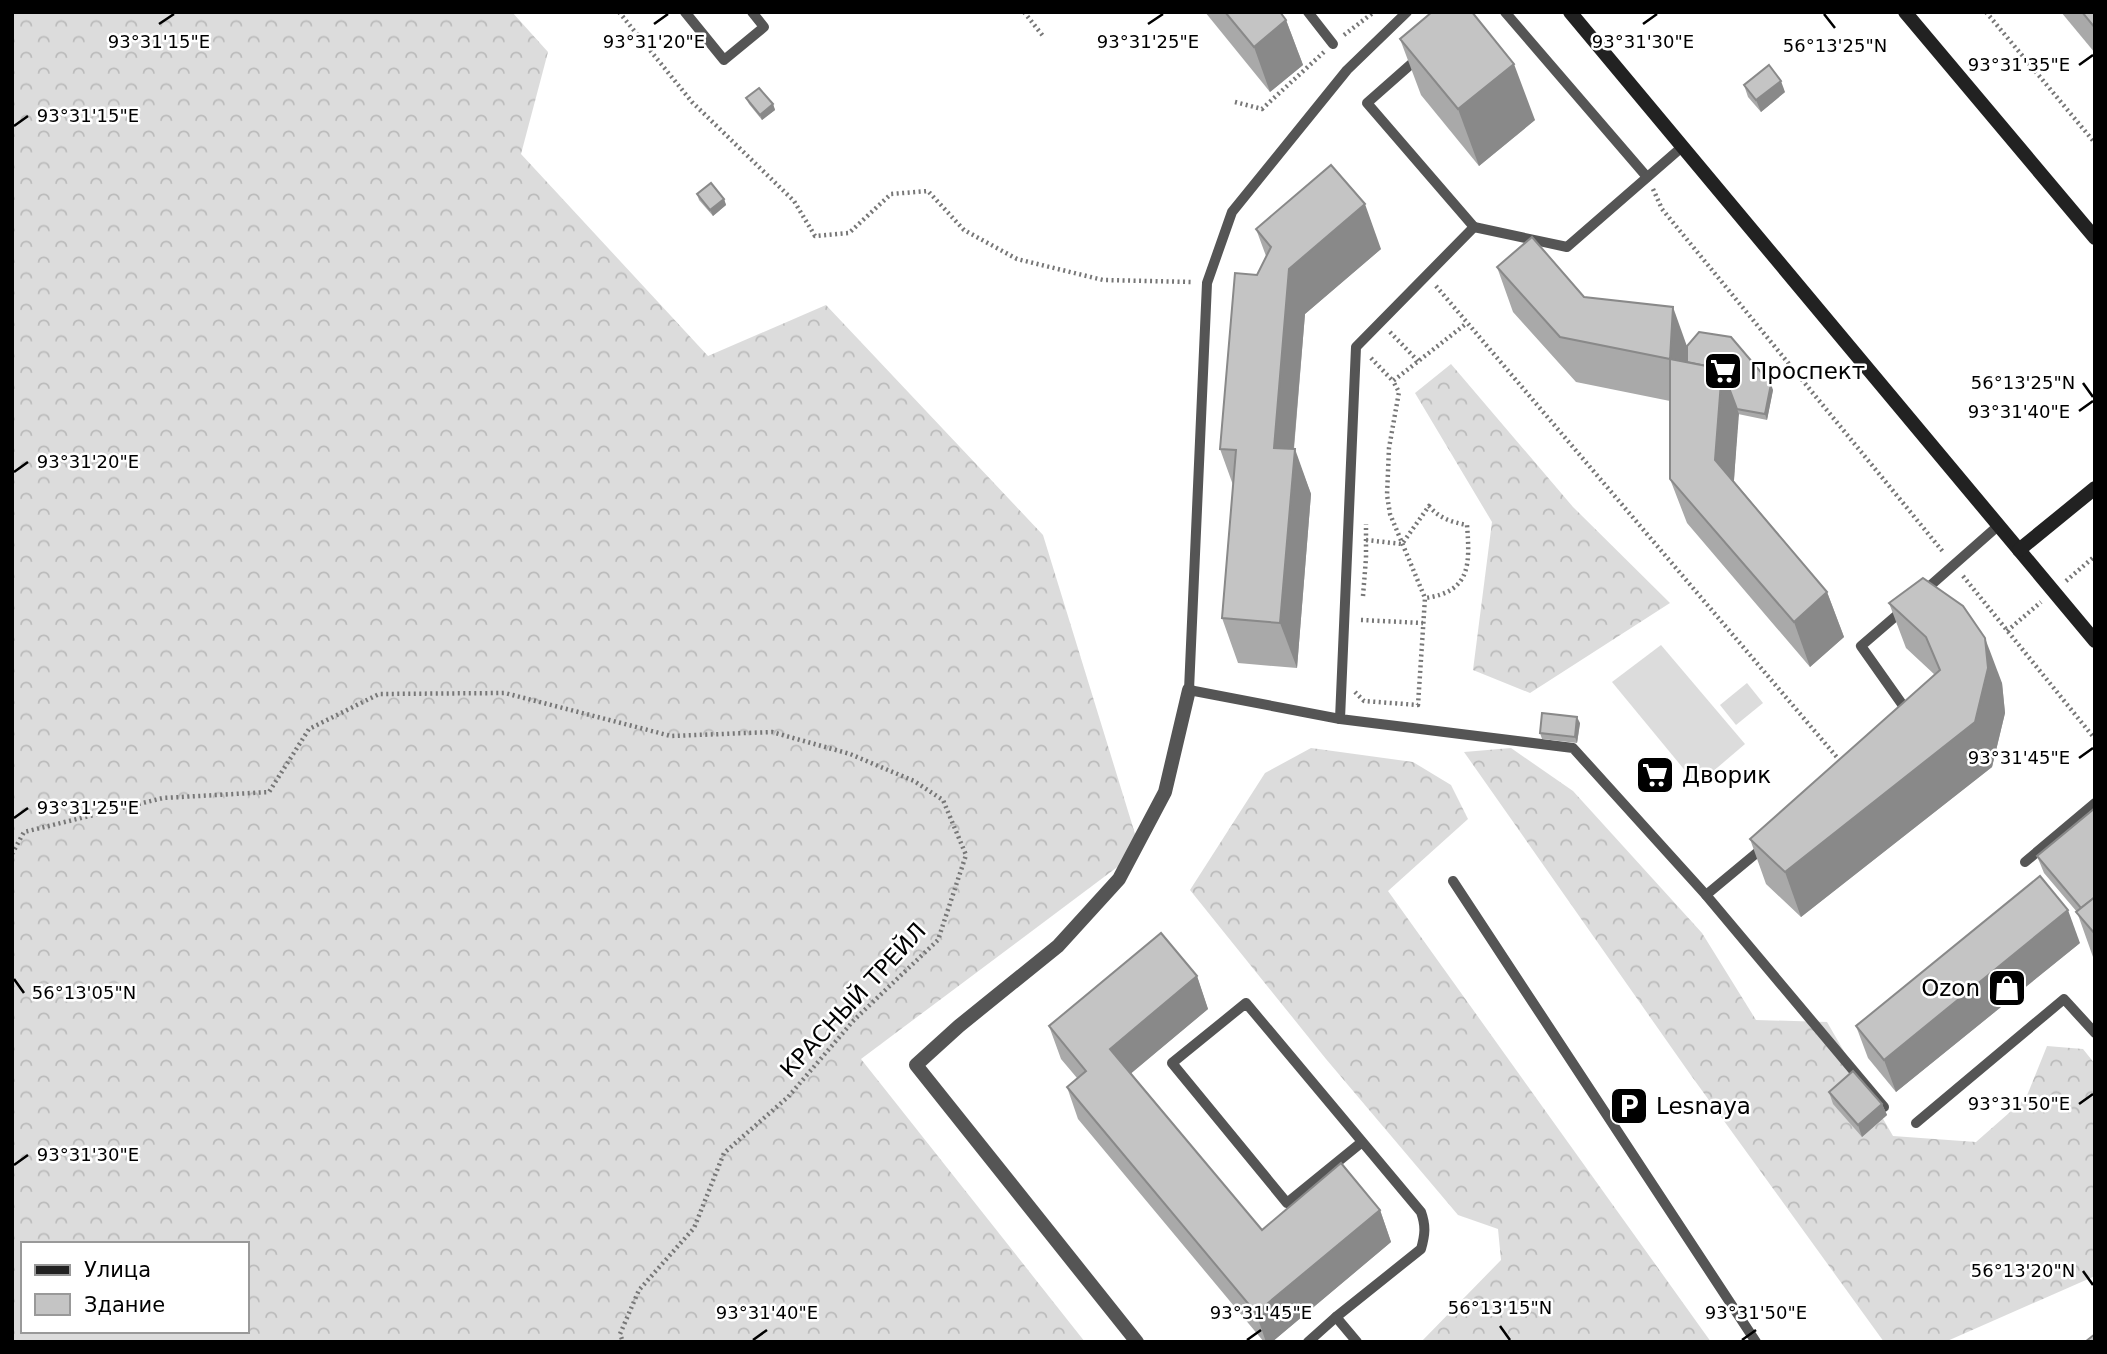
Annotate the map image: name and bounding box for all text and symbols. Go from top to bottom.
text: 93°31'15"E [108,31,210,52]
text: 93°31'20"E [603,31,705,52]
text: 93°31'25"E [1097,31,1199,52]
text: 93°31'30"E [1592,31,1694,52]
text: 56°13'25"N [1783,35,1887,56]
text: 93°31'35"E [1968,54,2070,75]
text: 93°31'15"E [37,105,139,126]
supermarket icon: Проспект [1702,350,1744,392]
place label: Проспект [1750,358,1865,384]
text: 56°13'25"N [1971,372,2075,393]
text: 93°31'40"E [1968,401,2070,422]
text: 93°31'20"E [37,451,139,472]
text: 93°31'45"E [1968,747,2070,768]
supermarket icon: Дворик [1634,754,1676,796]
place label: Дворик [1682,762,1771,788]
text: 93°31'25"E [37,797,139,818]
street label: КРАСНЫЙ ТРЕЙЛ [774,917,931,1082]
shop icon: Ozon [1986,967,2028,1009]
place label: Ozon [1921,975,1980,1001]
text: 56°13'05"N [32,982,136,1003]
parking icon: Lesnaya [1608,1085,1650,1127]
place label: Lesnaya [1656,1093,1751,1119]
text: 93°31'50"E [1968,1093,2070,1114]
text: 93°31'30"E [37,1144,139,1165]
legend [21,1242,248,1333]
text: Улица [84,1258,151,1282]
text: 56°13'20"N [1971,1260,2075,1281]
text: Здание [84,1293,165,1317]
text: 56°13'15"N [1448,1297,1552,1318]
text: 93°31'40"E [716,1302,818,1323]
text: 93°31'45"E [1210,1302,1312,1323]
text: 93°31'50"E [1705,1302,1807,1323]

